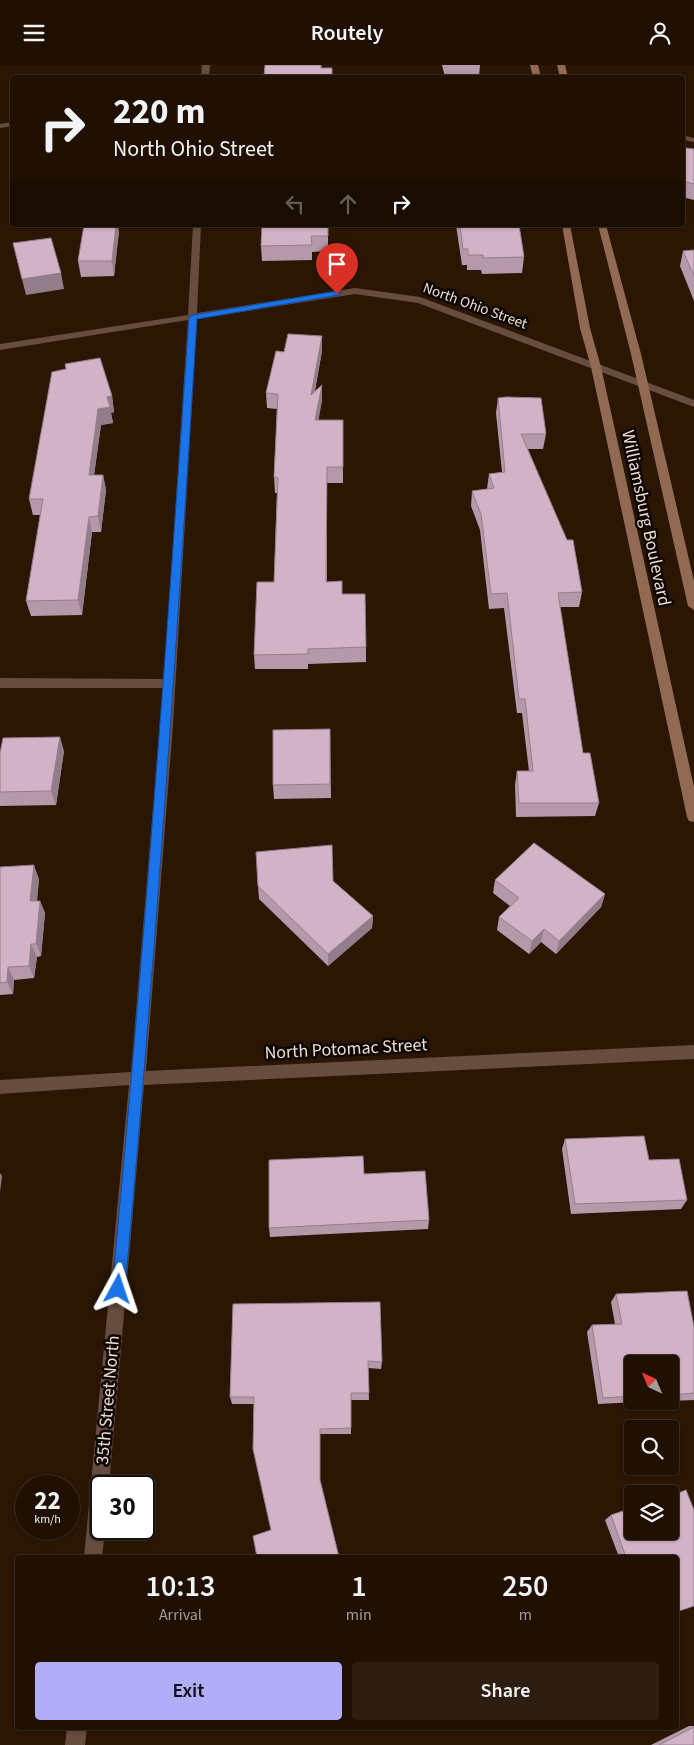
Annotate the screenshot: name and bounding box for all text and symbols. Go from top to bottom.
text: Routely [311,17,383,49]
icon: menu [20,19,48,47]
icon: person [646,19,674,47]
text: 220 m [113,87,205,137]
icon: right [30,95,95,160]
text: North Ohio Street [113,133,274,165]
icon: left [281,190,309,218]
icon: ahead [334,190,362,218]
icon: right [387,190,415,218]
pin [316,243,358,294]
icon: arrive [323,250,351,278]
street label: North Ohio Street [420,277,530,335]
street label: Williamsburg Boulevard [615,428,677,608]
street label: North Potomac Street [264,1032,428,1066]
position arrow [91,1262,143,1314]
street label: 35th Street North [90,1334,126,1466]
north arrow [624,1355,679,1410]
map controls [624,1355,679,1540]
button: search [624,1420,679,1475]
speed limit sign: 30 [90,1475,155,1540]
text: 22 [34,1483,61,1519]
button: layers [624,1485,679,1540]
text: km/h [34,1511,61,1528]
text: 10:13 [146,1565,215,1608]
text: 1 [351,1565,367,1608]
text: 250 [502,1565,548,1608]
text: Arrival [159,1604,202,1626]
text: min [346,1604,372,1626]
text: m [519,1604,532,1626]
button: Exit [35,1662,342,1720]
button: Share [352,1662,659,1720]

